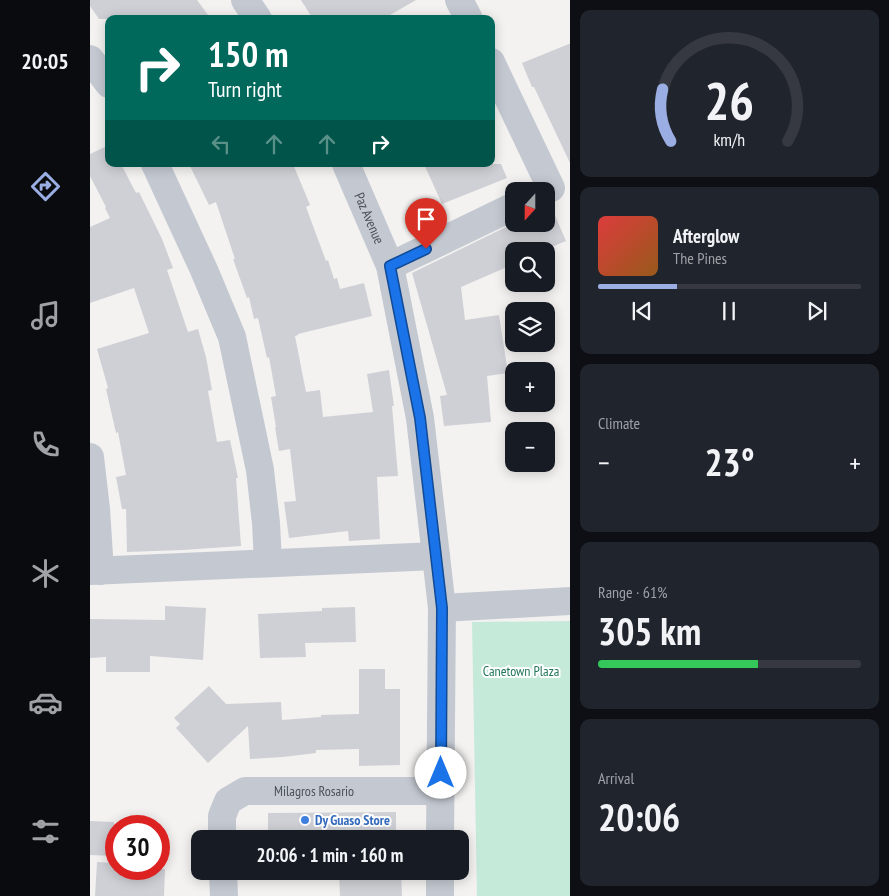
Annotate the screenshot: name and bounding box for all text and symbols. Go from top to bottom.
text: 150 m [208,31,289,77]
icon: right [125,35,190,100]
text: 20:05 [21,47,69,75]
text: 26 [705,67,754,134]
text: Turn right [208,75,282,103]
text: km/h [714,128,745,151]
icon: left [207,130,235,158]
icon: ahead [260,130,288,158]
icon: ahead [313,130,341,158]
icon: right [366,130,394,158]
icon: directions [28,169,63,204]
north arrow [505,182,555,232]
map controls [505,182,555,472]
street label: Paz Avenue [350,190,388,247]
pin [405,198,447,249]
icon: arrive [412,205,440,233]
text: Afterglow [673,224,739,248]
button: search [505,242,555,292]
text: The Pines [673,248,727,268]
icon: previous [628,297,656,325]
icon: pause [715,297,743,325]
icon: next [803,297,831,325]
icon: music [28,298,63,333]
button: layers [505,302,555,352]
button: + [505,362,555,412]
text: Climate [598,413,640,433]
button: − [505,422,555,472]
icon: phone [28,427,63,462]
text: 23° [704,437,755,486]
text: − [598,444,610,481]
text: + [849,444,861,481]
icon: climate [28,556,63,591]
text: Range · 61% [598,582,667,602]
text: 305 km [598,606,701,655]
park label: Canetown Plaza [483,662,559,680]
icon: car [28,685,63,720]
position arrow [414,746,466,798]
text: Arrival [598,768,634,788]
street label: Milagros Rosario [274,782,354,800]
text: 20:06 [598,792,680,841]
place label: Dy Guaso Store [315,811,390,829]
icon: filters [28,814,63,849]
marker: Dy Guaso Store [299,814,311,826]
speed limit sign: 30 [105,815,170,880]
text: 20:06 · 1 min · 160 m [257,843,403,867]

